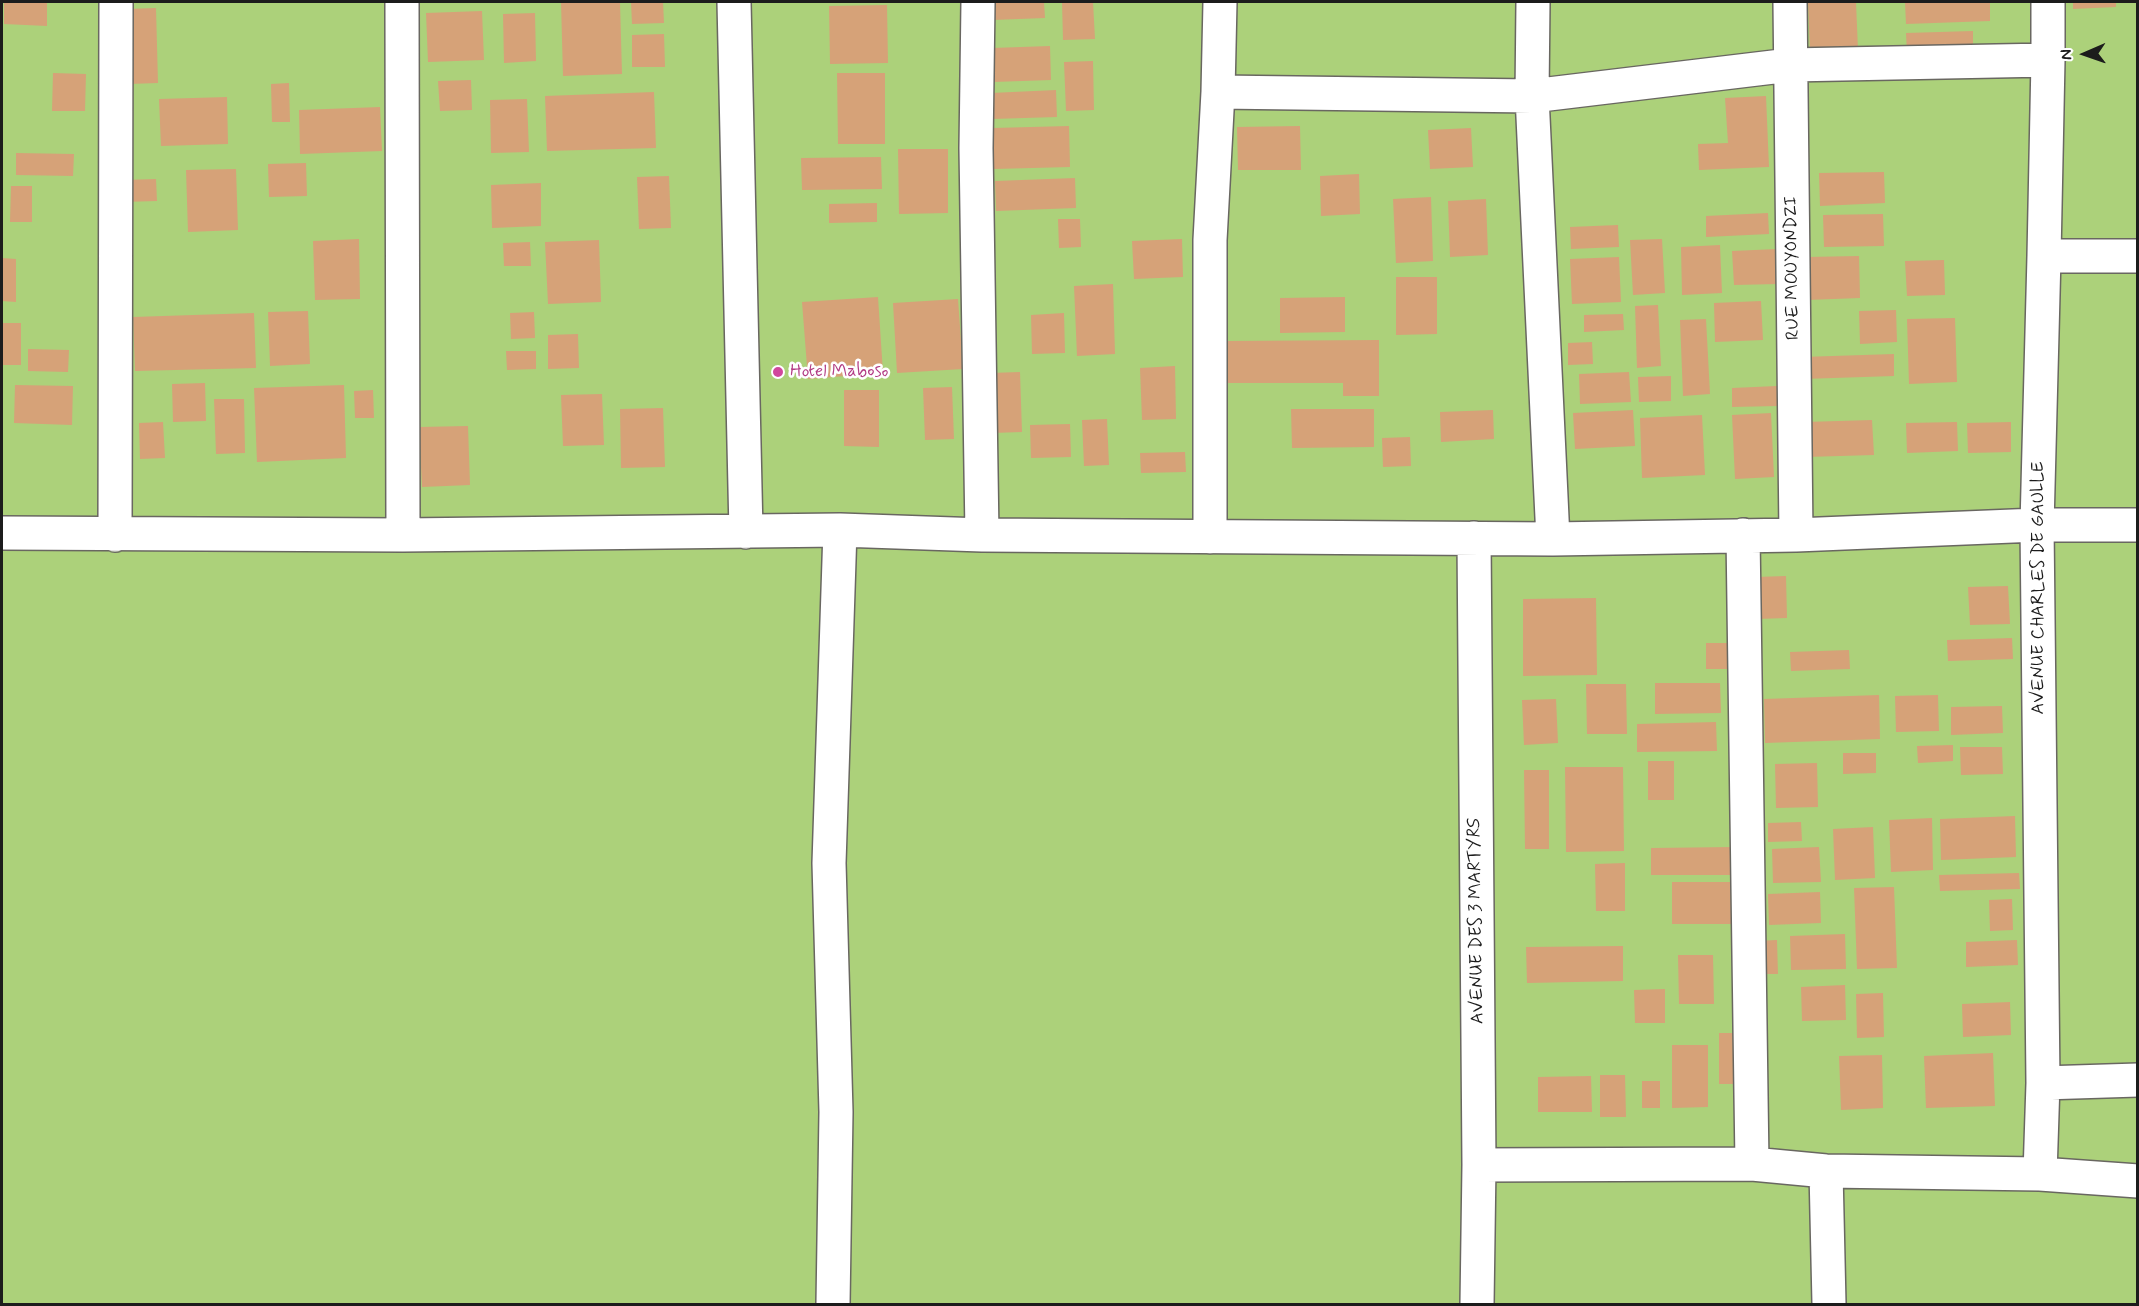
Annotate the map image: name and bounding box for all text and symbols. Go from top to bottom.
north arrow [2055,24,2115,84]
text: N [2056,49,2077,60]
street label: RUE MOUYONDZI [1781,196,1805,340]
place label: Hotel Maboso [790,361,889,383]
marker: Hotel Maboso [771,365,785,379]
street label: AVENUE CHARLES DE GAULLE [2028,461,2050,715]
street label: AVENUE DES 3 MARTYRS [1464,818,1490,1024]

